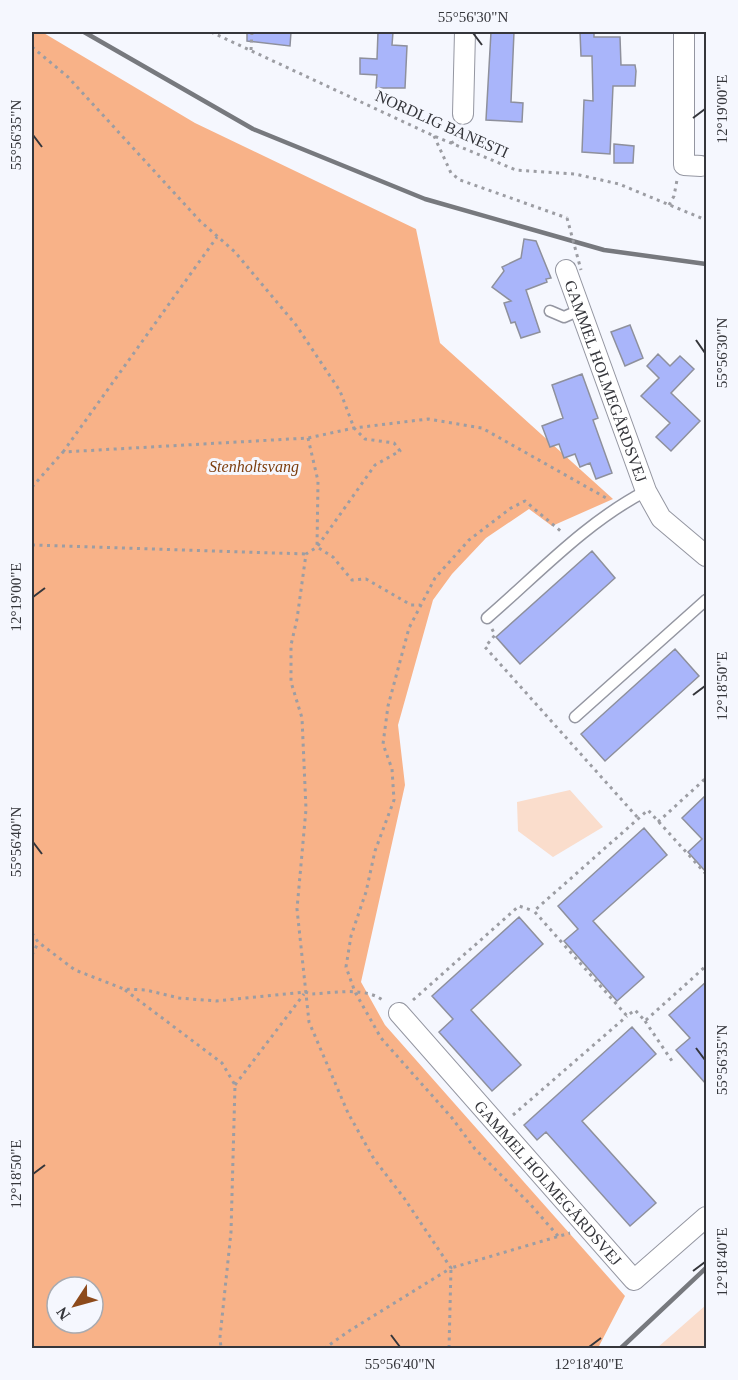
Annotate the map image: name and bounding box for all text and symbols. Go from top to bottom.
text: 55°56'30"N [438,9,508,25]
text: 12°19'00"E [714,75,730,144]
street label: NORDLIG BANESTI [373,87,511,161]
text: 55°56'35"N [8,100,24,170]
street label: GAMMEL HOLMEGÅRDSVEJ [562,278,650,484]
text: 55°56'30"N [714,318,730,388]
park label: Stenholtsvang [209,458,299,476]
text: 12°19'00"E [8,563,24,632]
text: 12°18'50"E [714,652,730,721]
text: 55°56'40"N [8,807,24,877]
text: 55°56'35"N [714,1025,730,1095]
street label: GAMMEL HOLMEGÅRDSVEJ [471,1097,625,1268]
text: 12°18'50"E [8,1140,24,1209]
text: 12°18'40"E [714,1228,730,1297]
north arrow [45,1275,105,1335]
text: N [53,1303,74,1323]
text: 55°56'40"N [365,1356,435,1372]
text: 12°18'40"E [555,1356,624,1372]

